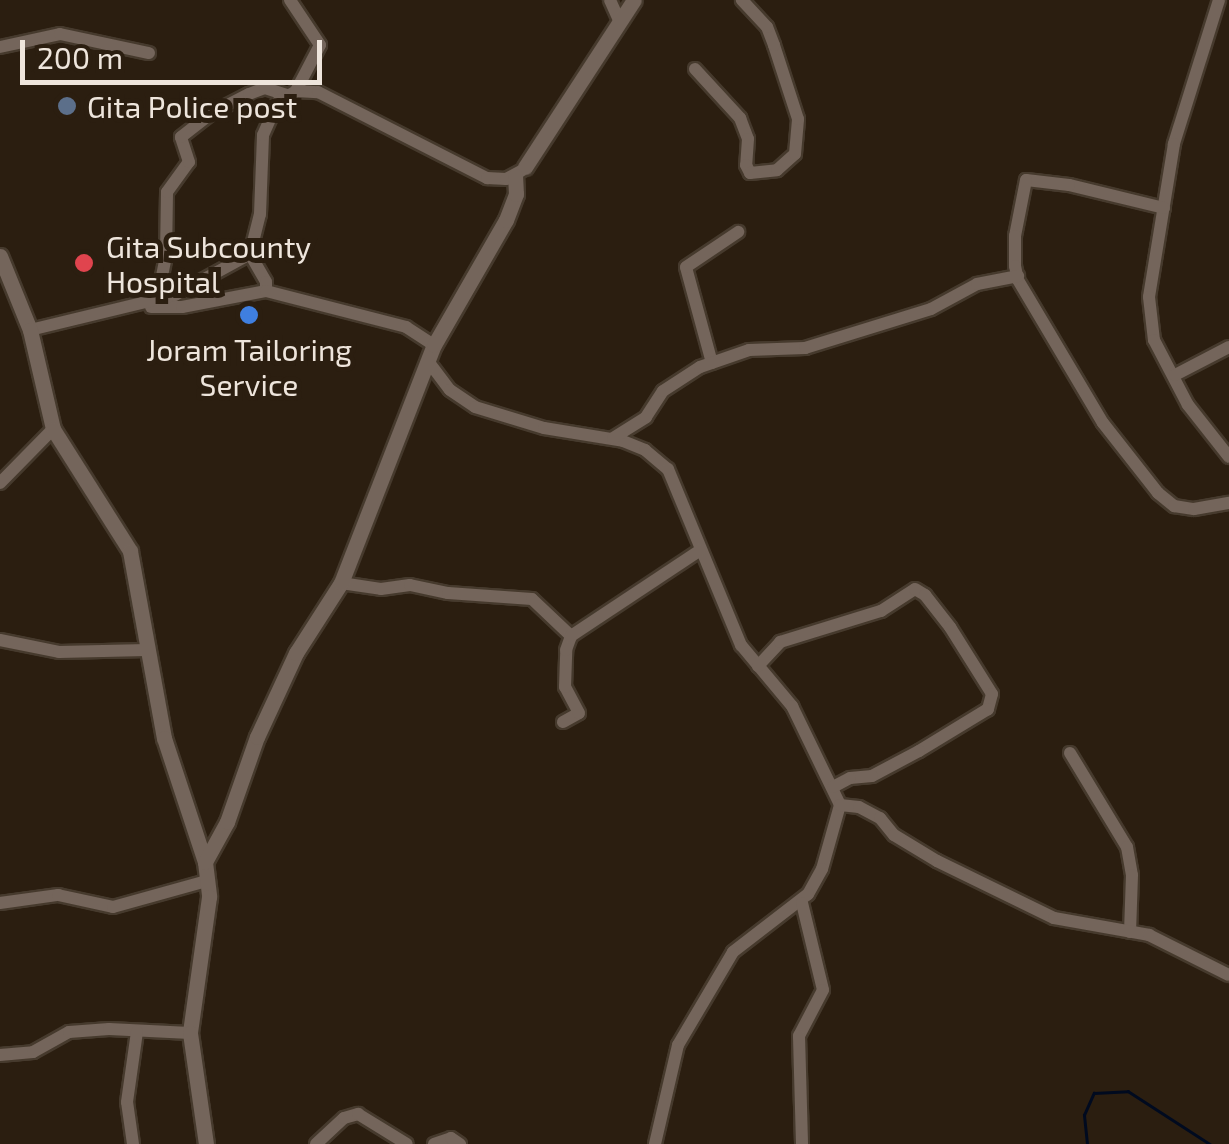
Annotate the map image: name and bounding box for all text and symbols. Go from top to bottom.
scale bar [25,20,328,82]
text: 200 m [37,39,123,75]
place label: Gita Police post [87,88,297,124]
marker: Gita Police post [56,95,78,117]
place label: Gita Subcounty Hospital [106,228,311,298]
marker: Gita Subcounty Hospital [71,250,97,276]
marker: Joram Tailoring Service [238,304,260,326]
place label: Joram Tailoring Service [146,331,352,402]

